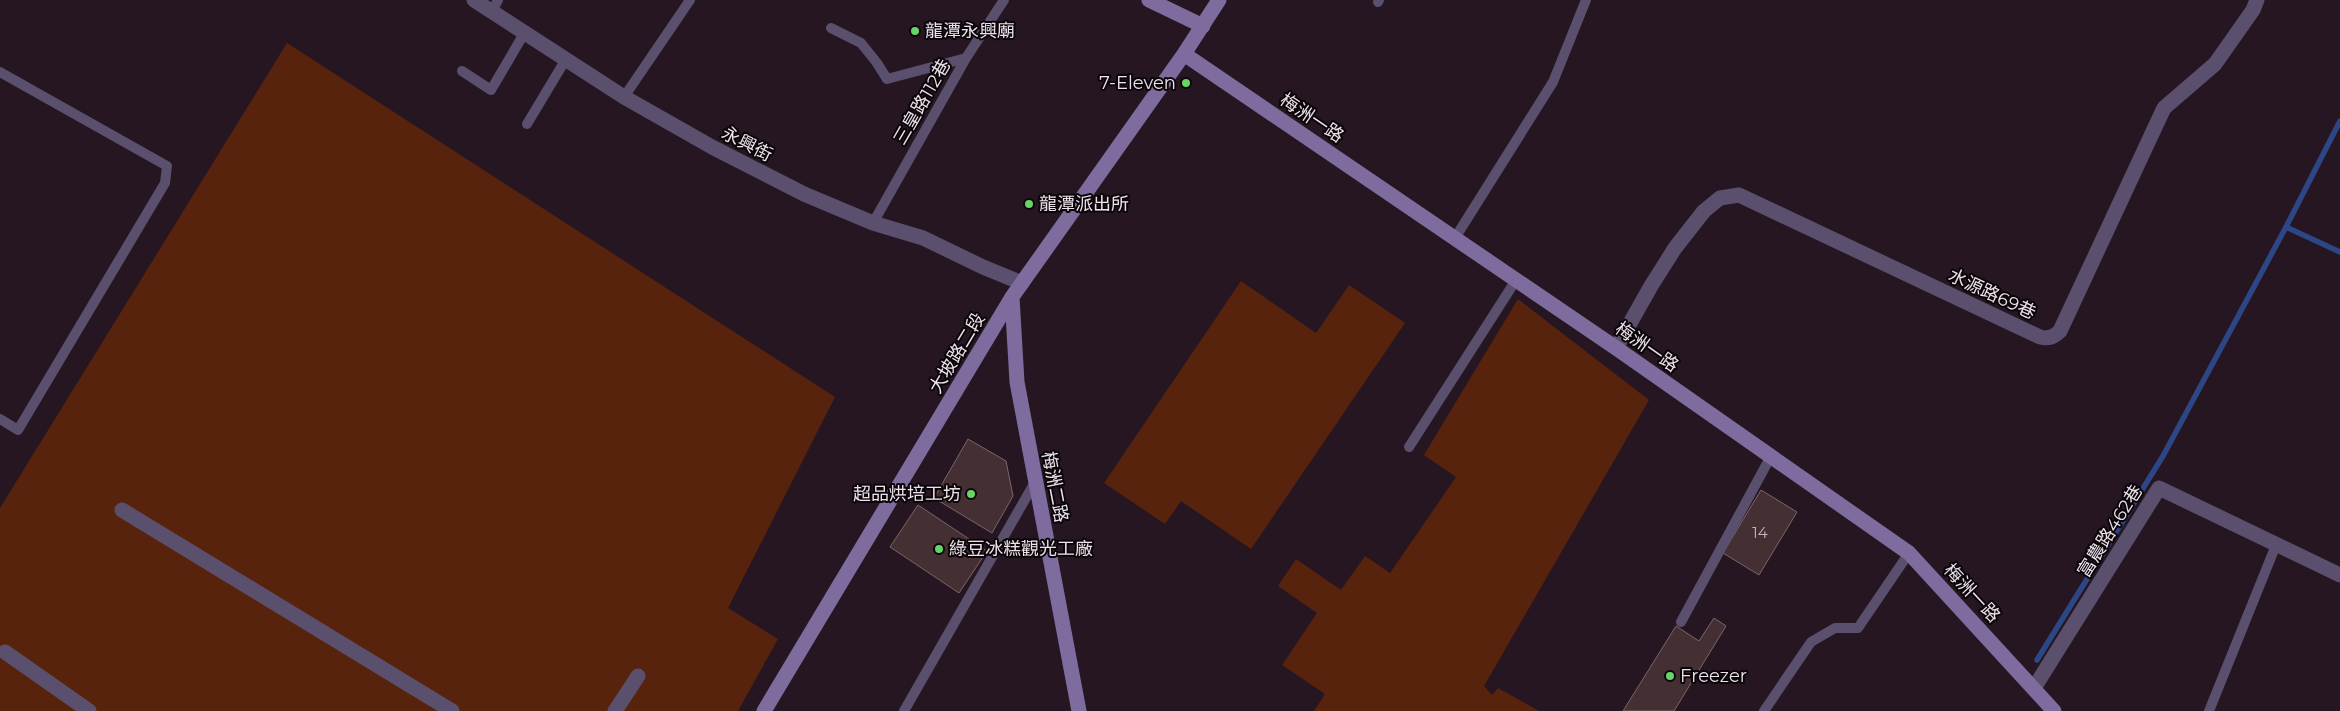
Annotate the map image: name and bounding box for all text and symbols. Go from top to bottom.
place label: 龍潭永興廟 [925,20,1015,42]
marker: 龍潭永興廟 [909,25,921,37]
street label: 三皇路112巷 [889,55,955,149]
place label: 7-Eleven [1099,72,1176,94]
marker: 7-Eleven [1180,77,1192,89]
street label: 梅洲一路 [1276,89,1348,147]
street label: 永興街 [718,122,776,166]
place label: 龍潭派出所 [1039,193,1129,215]
marker: 龍潭派出所 [1023,198,1035,210]
street label: 水源路69巷 [1945,264,2039,324]
street label: 大坡路二段 [924,309,990,397]
street label: 梅洲一路 [1611,317,1683,377]
street label: 梅洲二路 [1037,450,1073,524]
street label: 富農路462巷 [2073,481,2147,581]
place label: 超品烘培工坊 [853,483,961,505]
marker: 超品烘培工坊 [965,488,977,500]
house number: 14 [1752,523,1768,542]
place label: 綠豆冰糕觀光工廠 [949,538,1093,560]
marker: 綠豆冰糕觀光工廠 [933,543,945,555]
street label: 梅洲一路 [1939,559,2005,627]
place label: Freezer [1680,665,1747,687]
marker: Freezer [1664,670,1676,682]

